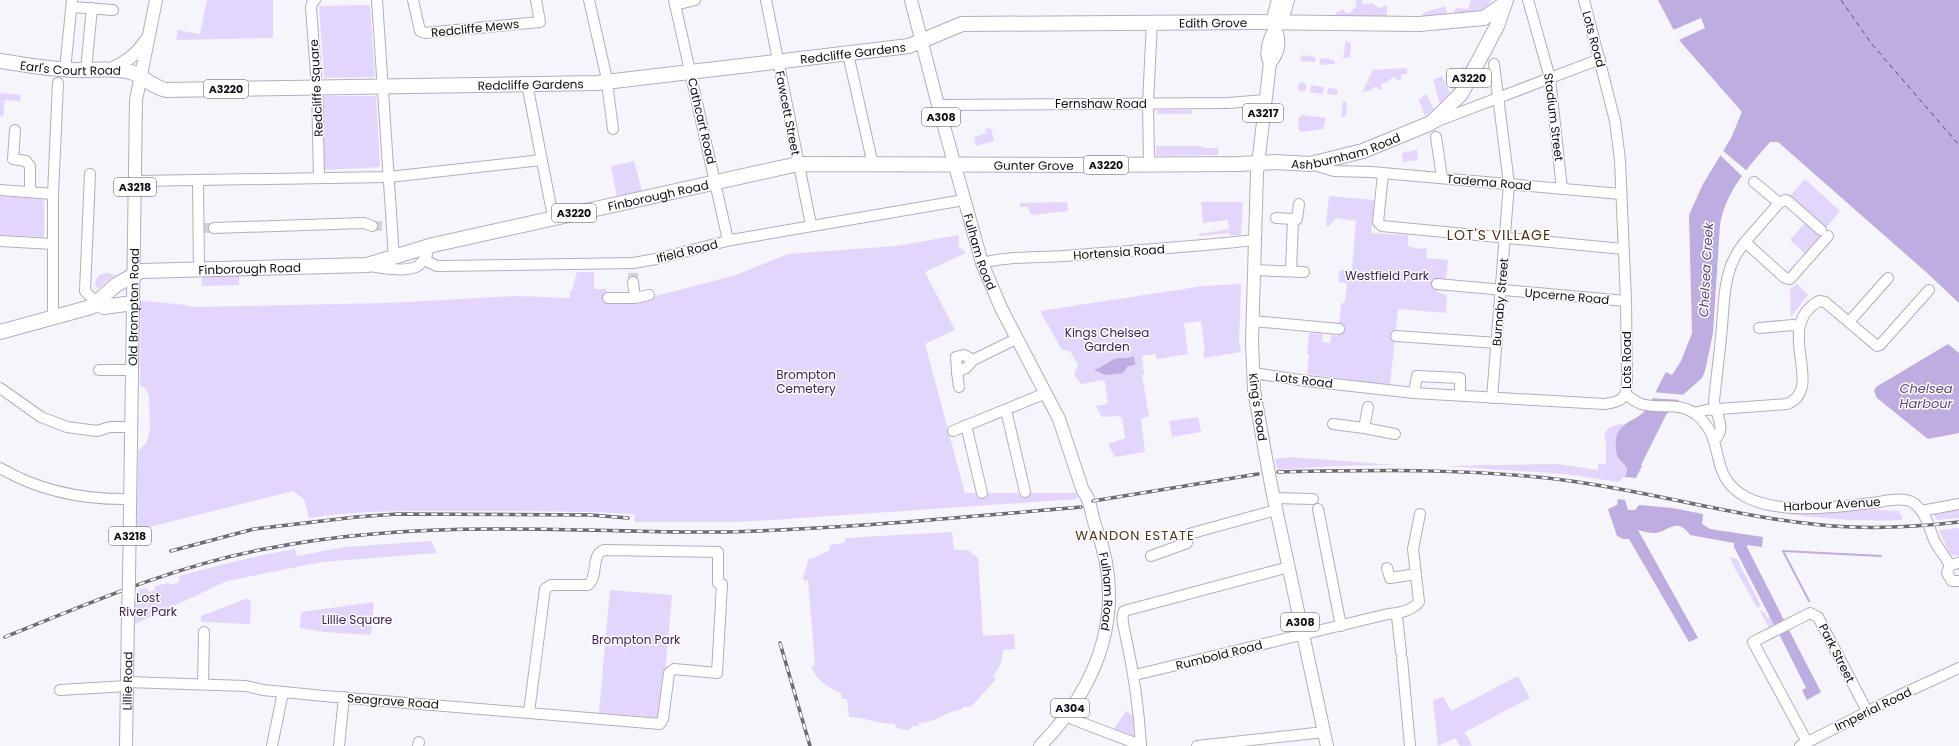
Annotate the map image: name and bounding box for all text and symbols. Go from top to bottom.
street label: Lots Road [1578,9,1610,69]
street label: Edith Grove [1179,14,1247,31]
street label: Redcliffe Mews [430,15,520,41]
street label: Redcliffe Gardens [799,38,907,67]
street label: Redcliffe Square [305,39,327,137]
street label: Earl's Court Road [19,56,122,79]
street label: Fawcett Street [771,69,805,157]
road number: A3220 [1447,69,1491,87]
street label: Stadium Street [1540,72,1568,162]
street label: Redcliffe Gardens [477,75,584,93]
street label: Cathcart Road [684,76,720,166]
road number: A3220 [204,80,248,98]
street label: Fernshaw Road [1055,95,1147,112]
road number: A3217 [1243,104,1283,122]
road number: A308 [922,108,960,126]
street label: Ashburnham Road [1291,128,1403,173]
street label: Gunter Grove [994,156,1074,173]
road number: A3220 [1084,156,1128,174]
street label: Tadema Road [1446,170,1532,194]
street label: Finborough Road [606,176,710,214]
road number: A3218 [114,178,156,196]
road number: A3220 [552,204,596,222]
street label: Fulham Road [960,211,1001,292]
water label: Chelsea Creek [1694,221,1718,318]
district label: LOT'S VILLAGE [1447,225,1551,245]
street label: Ifield Road [654,235,720,267]
street label: Hortensia Road [1073,240,1165,264]
street label: Old Brompton Road [124,248,142,366]
street label: Burnaby Street [1488,257,1512,347]
street label: Finborough Road [198,258,301,278]
park label: Westfield Park [1345,267,1430,284]
street label: Upcerne Road [1524,284,1610,308]
park label: Kings Chelsea Garden [1065,324,1149,355]
street label: Lots Road [1618,331,1635,389]
park label: Brompton Cemetery [776,366,836,397]
street label: Lots Road [1274,368,1334,392]
street label: King's Road [1245,372,1271,442]
water label: Chelsea Harbour [1899,379,1954,413]
street label: Harbour Avenue [1783,493,1881,515]
district label: WANDON ESTATE [1075,526,1195,545]
road number: A3218 [109,527,151,545]
street label: Fulham Road [1096,550,1118,632]
park label: Lost River Park [119,589,178,620]
park label: Lillie Square [322,611,392,628]
road number: A308 [1281,613,1319,631]
street label: Park Street [1815,621,1859,685]
park label: Brompton Park [592,631,681,648]
street label: Rumbold Road [1174,636,1264,674]
street label: Lillie Road [118,651,136,711]
street label: Imperial Road [1832,683,1914,735]
street label: Seagrave Road [347,689,439,713]
road number: A304 [1051,699,1089,717]

